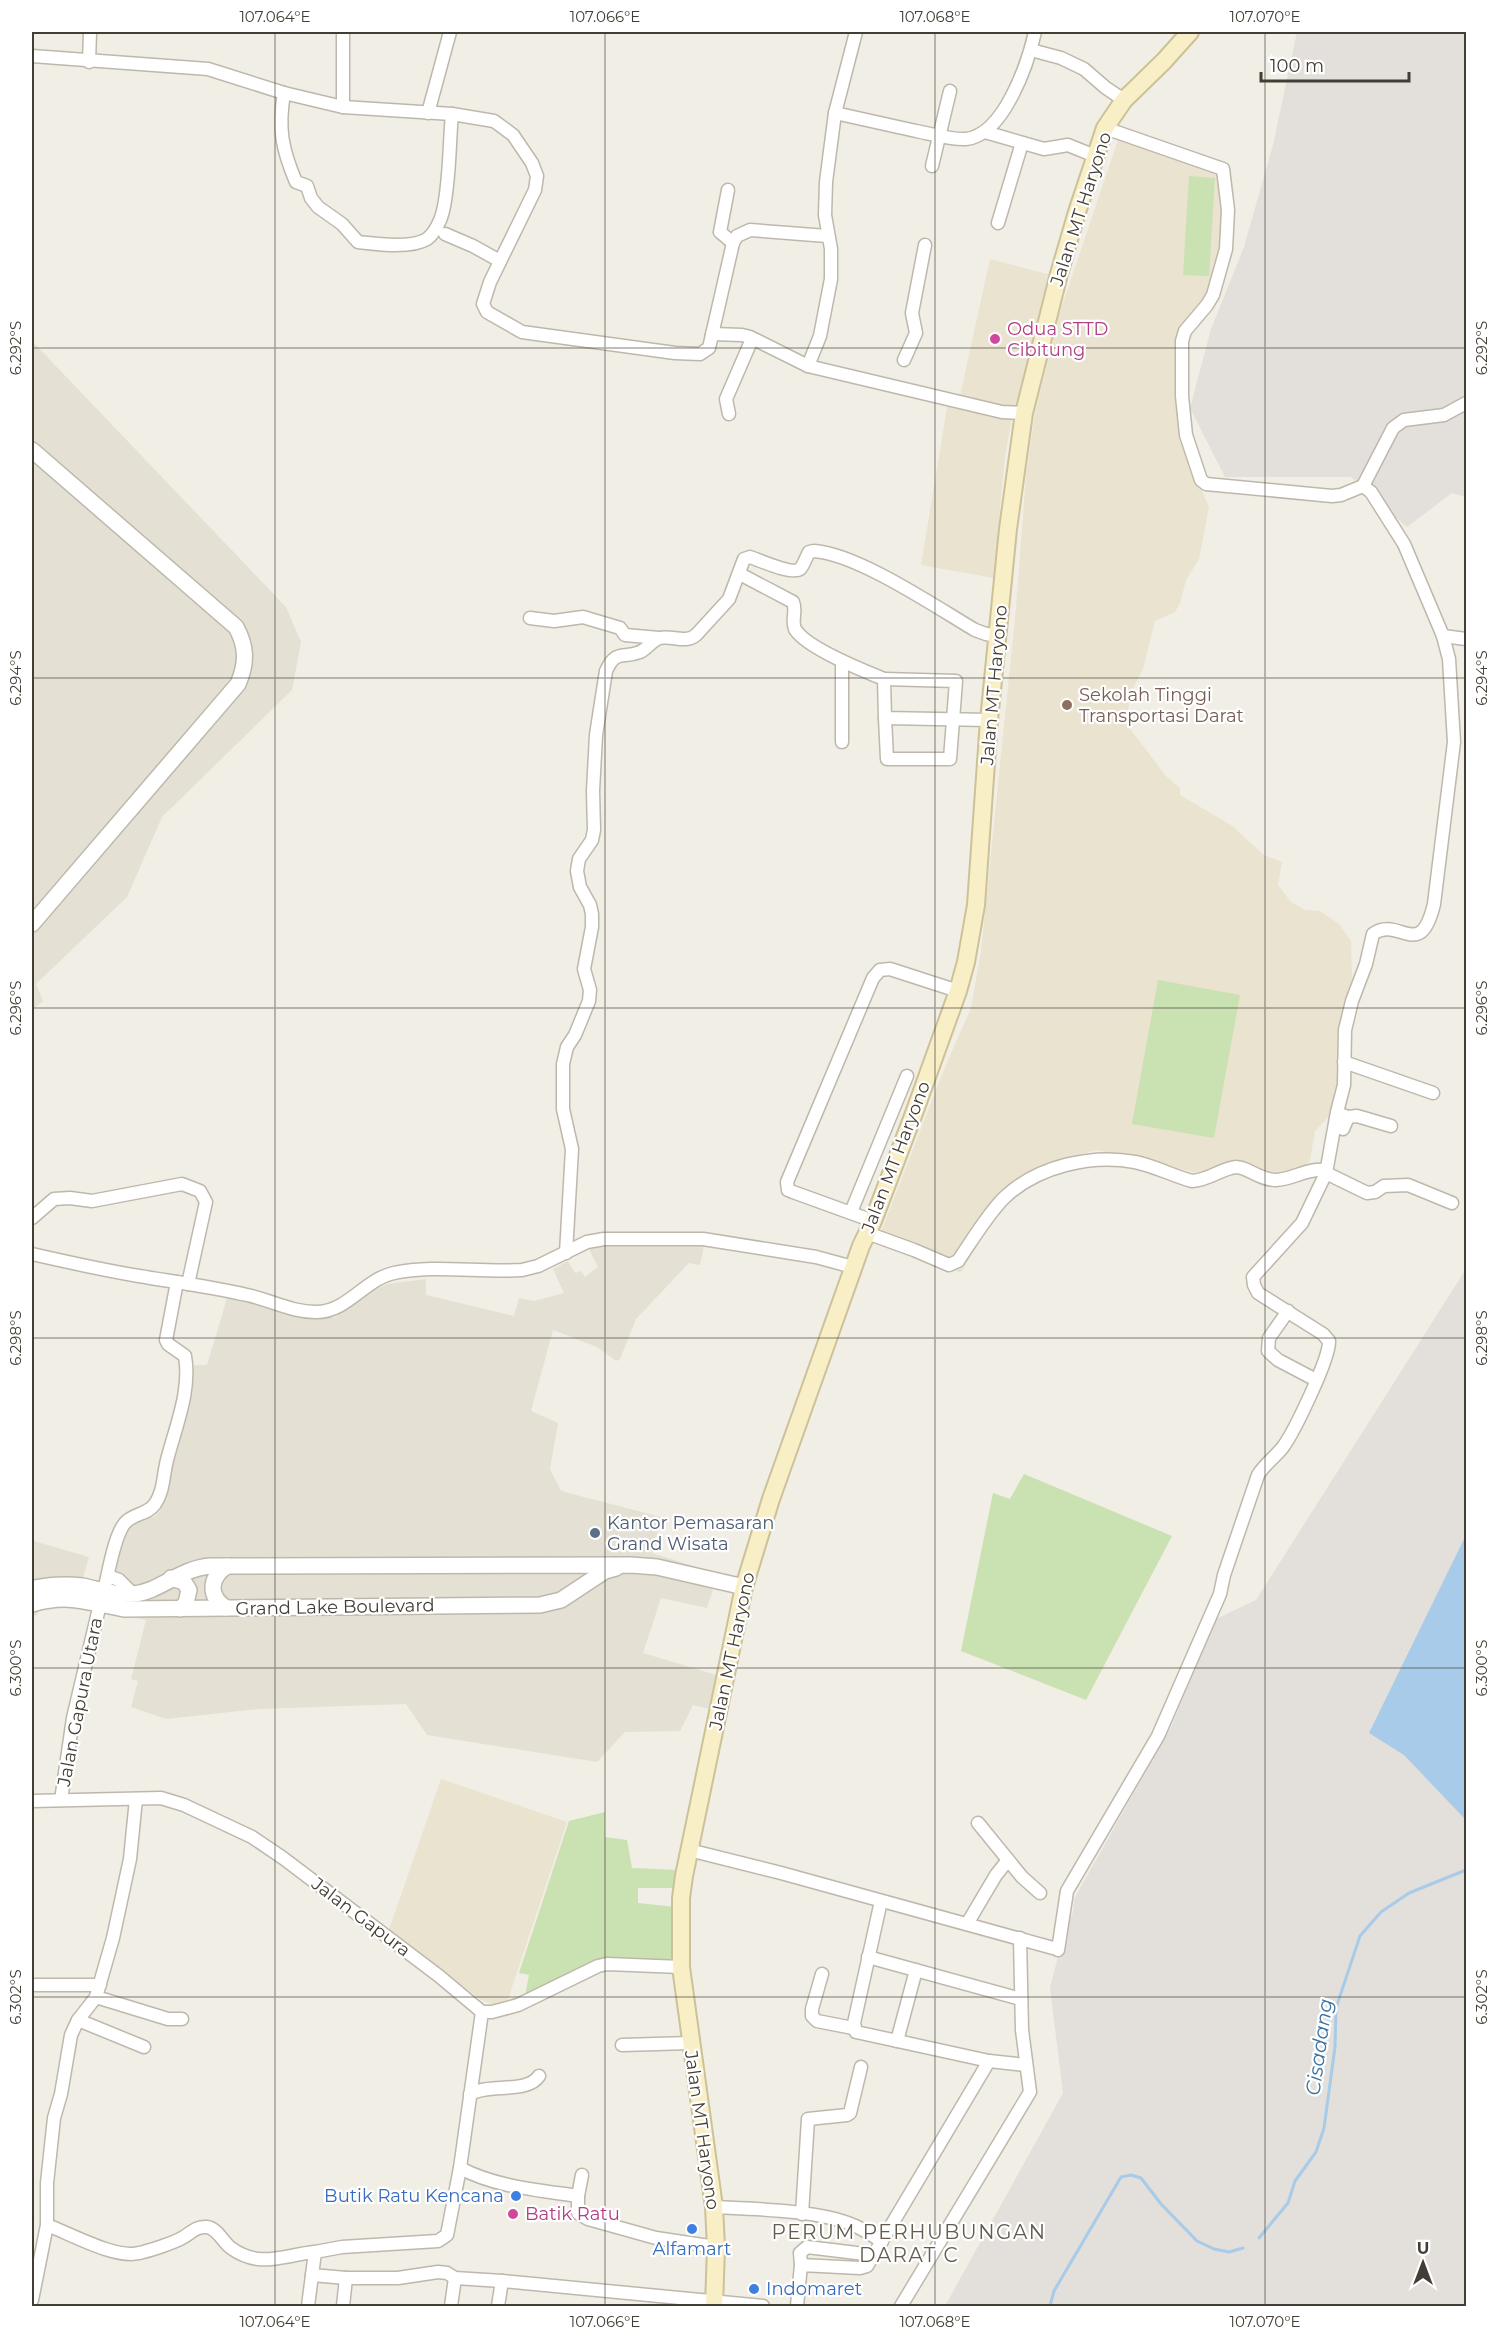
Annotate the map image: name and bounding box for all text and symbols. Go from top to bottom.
text: 107.064°E [239,7,311,26]
text: 107.066°E [570,7,640,26]
text: 107.068°E [899,7,971,26]
text: 107.070°E [1230,7,1300,26]
scale bar [1261,45,1410,83]
text: 100 m [1270,55,1324,77]
street label: Jalan MT Haryono [1045,129,1116,290]
place label: Odua STTD Cibitung [1007,318,1108,361]
text: 6.292°S [6,321,25,375]
text: 6.292°S [1472,321,1491,375]
marker: Odua STTD Cibitung [988,332,1002,346]
street label: Jalan MT Haryono [976,604,1012,767]
text: 6.294°S [6,650,25,706]
text: 6.294°S [1472,650,1491,706]
place label: Sekolah Tinggi Transportasi Darat [1079,684,1244,727]
marker: Sekolah Tinggi Transportasi Darat [1060,698,1074,712]
text: 6.296°S [6,981,25,1035]
text: 6.296°S [1472,981,1491,1035]
street label: Jalan MT Haryono [857,1078,935,1237]
text: 6.298°S [6,1310,25,1366]
text: 6.298°S [1472,1310,1491,1366]
place label: Kantor Pemasaran Grand Wisata [607,1512,774,1555]
marker: Kantor Pemasaran Grand Wisata [588,1526,602,1540]
street label: Jalan MT Haryono [704,1570,759,1733]
street label: Grand Lake Boulevard [235,1594,435,1620]
street label: Jalan Gapura Utara [53,1616,107,1789]
text: 6.300°S [6,1640,25,1696]
text: 6.300°S [1472,1640,1491,1696]
street label: Jalan Gapura [306,1872,415,1961]
text: 6.302°S [6,1969,25,2025]
text: 6.302°S [1472,1969,1491,2025]
water label: Cisadang [1300,1997,1338,2097]
street label: Jalan MT Haryono [680,2048,724,2211]
place label: Butik Ratu Kencana [324,2185,504,2207]
marker: Butik Ratu Kencana [509,2189,523,2203]
place label: Batik Ratu [525,2203,620,2225]
marker: Batik Ratu [506,2207,520,2221]
district label: PERUM PERHUBUNGAN DARAT C [771,2220,1047,2267]
marker: Alfamart [685,2222,699,2236]
north arrow [1393,2233,1453,2293]
place label: Alfamart [653,2238,731,2260]
text: U [1417,2239,1429,2258]
place label: Indomaret [766,2278,862,2300]
marker: Indomaret [747,2282,761,2296]
text: 107.064°E [239,2312,311,2331]
text: 107.066°E [570,2312,640,2331]
text: 107.068°E [899,2312,971,2331]
text: 107.070°E [1230,2312,1300,2331]

